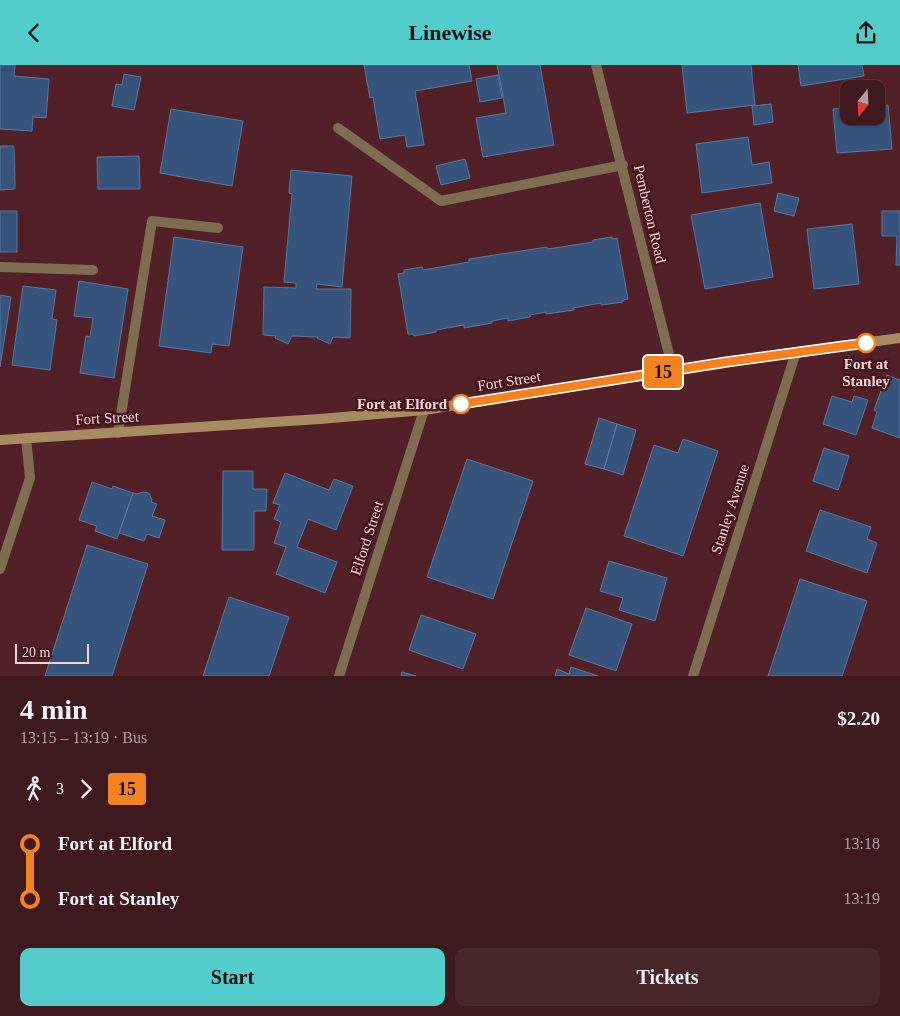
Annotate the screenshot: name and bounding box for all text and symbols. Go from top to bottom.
icon: back [20,19,48,47]
icon: share [852,19,880,47]
text: Linewise [408,20,492,45]
north arrow [840,80,885,125]
map controls [840,80,885,125]
street label: Pemberton Road [631,163,669,265]
marker: Fort at Stanley [856,333,876,353]
line badge: 15 [640,356,686,388]
place label: Fort at Stanley [842,356,890,389]
text: 15 [654,362,672,382]
street label: Fort Street [476,368,543,394]
marker: Fort at Elford [451,394,471,414]
place label: Fort at Elford [357,396,448,412]
street label: Fort Street [75,408,140,428]
street label: Stanley Avenue [708,462,752,556]
street label: Elford Street [347,498,387,577]
scale bar [15,641,89,664]
text: 20 m [22,645,50,660]
text: 4 min [20,694,88,725]
text: $2.20 [837,708,880,729]
text: 13:15 – 13:19 · Bus [20,729,147,746]
icon: walk [20,775,48,803]
icon: forward [72,775,100,803]
text: 15 [118,779,136,799]
text: 3 [56,780,64,797]
text: Fort at Elford [58,833,172,854]
text: 13:18 [844,835,880,852]
text: Fort at Stanley [58,888,179,909]
text: 13:19 [844,890,880,907]
button: Start [20,948,445,1006]
button: Tickets [455,948,880,1006]

